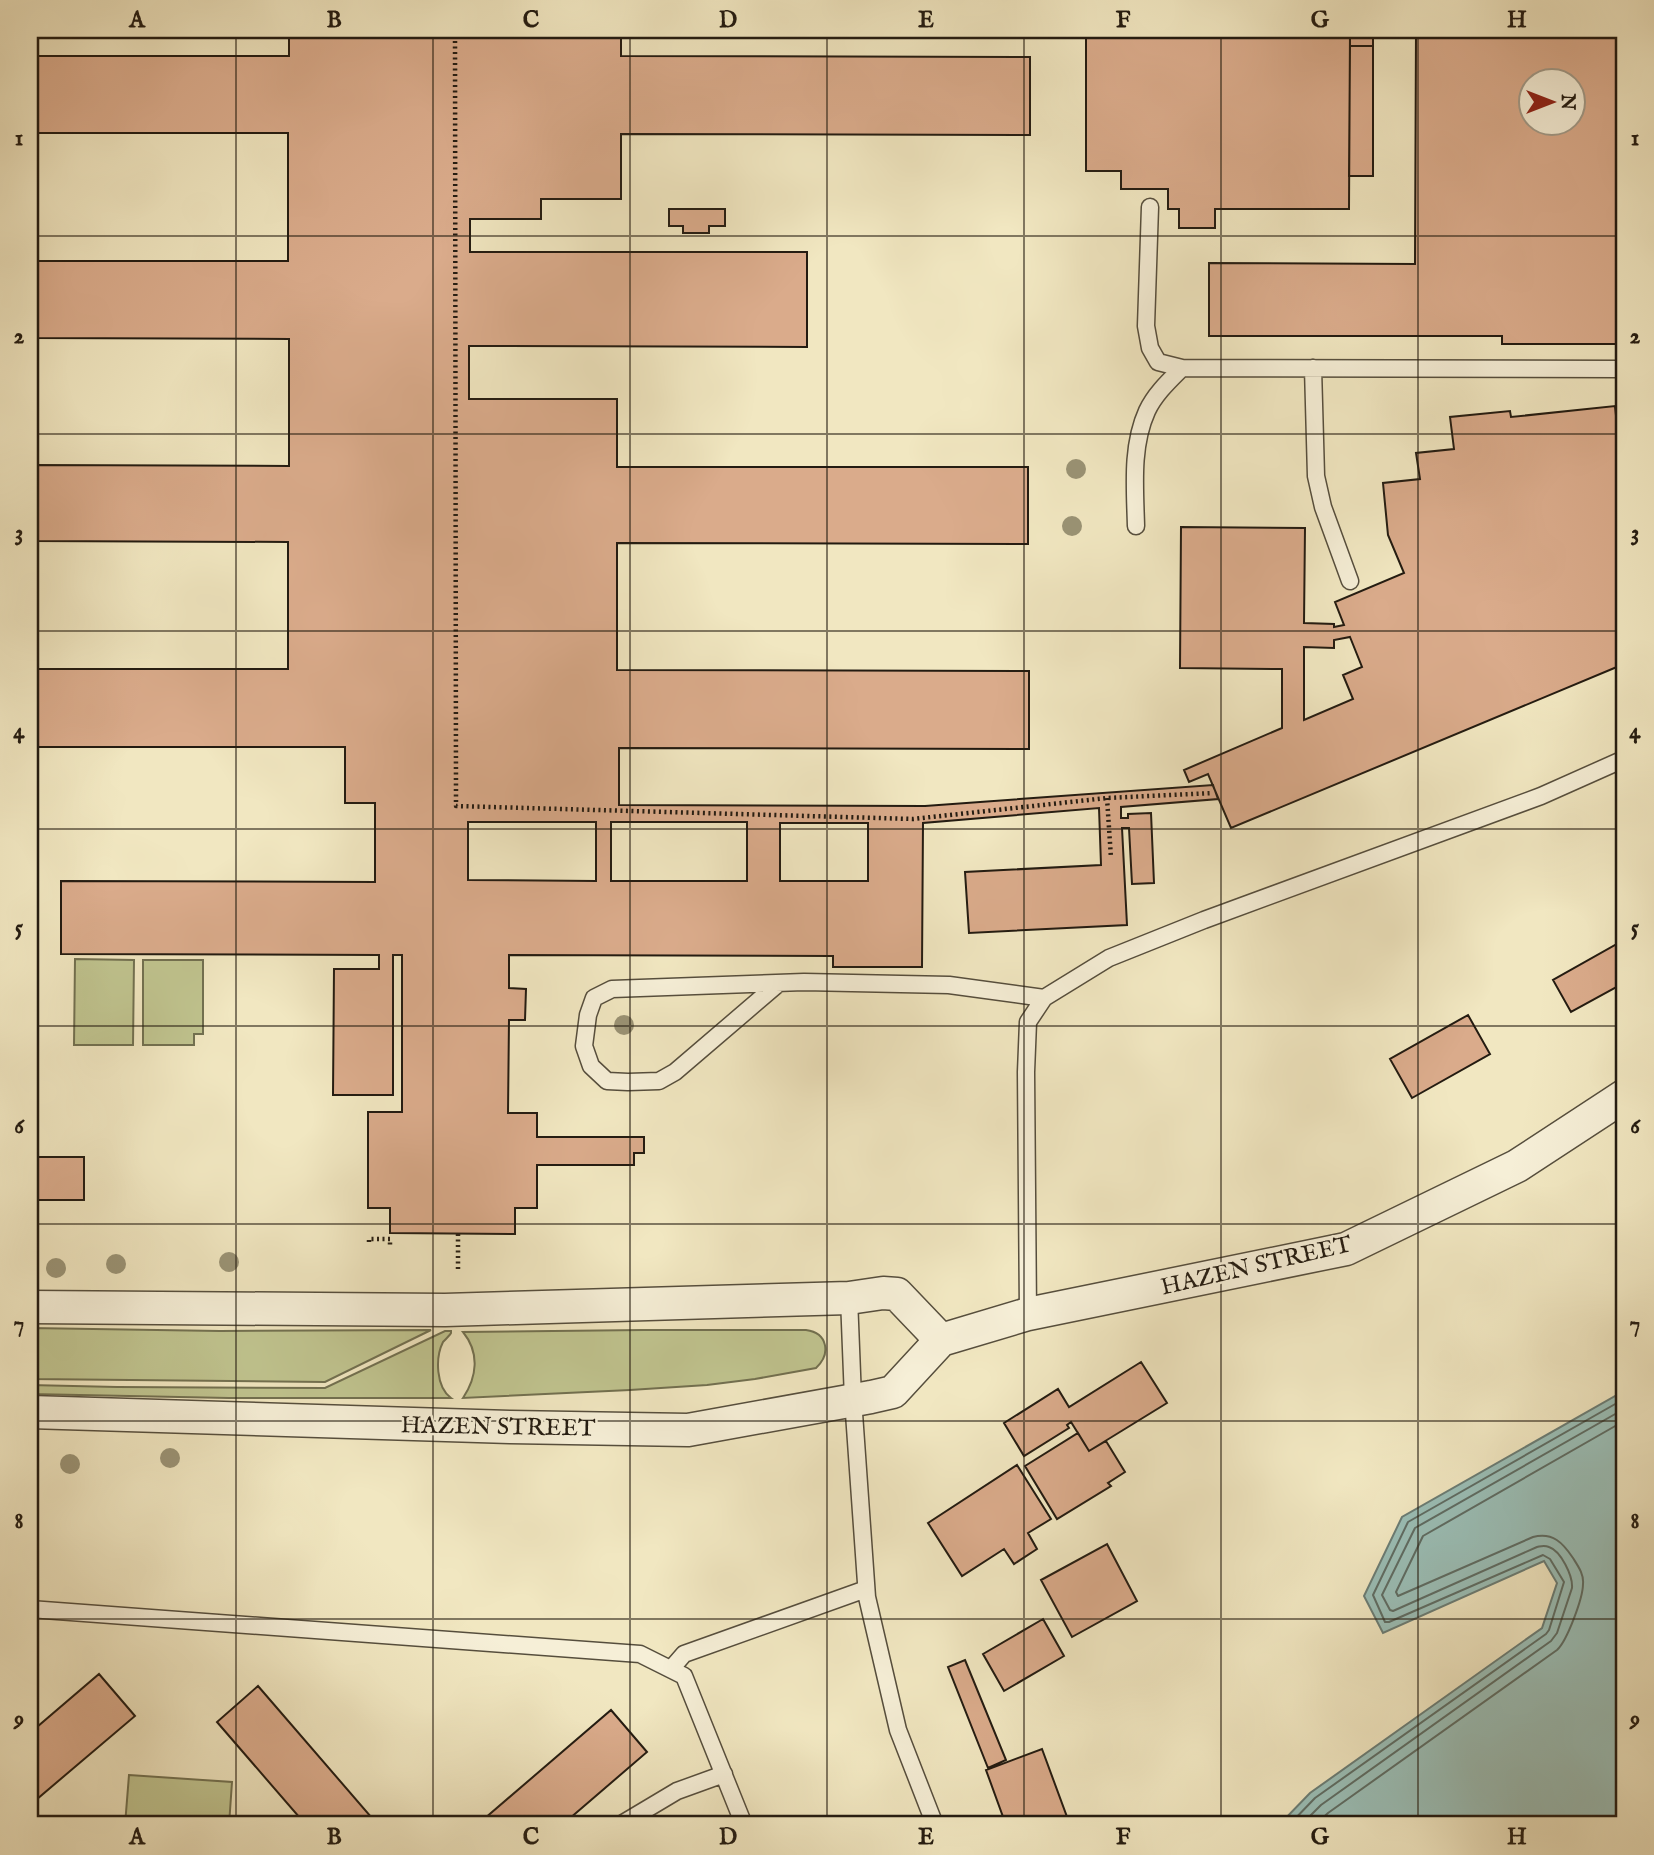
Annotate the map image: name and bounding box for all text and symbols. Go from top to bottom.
text: A [128,6,146,35]
text: B [326,6,342,35]
text: C [523,6,540,35]
text: D [719,6,737,35]
text: E [918,6,934,35]
text: F [1116,6,1131,35]
text: G [1311,6,1330,35]
text: H [1507,6,1527,35]
north arrow [1518,66,1588,136]
text: N [1555,93,1579,111]
text: 1 [15,124,23,153]
text: 1 [1631,124,1639,153]
text: 2 [14,322,25,351]
text: 2 [1630,322,1641,351]
text: 3 [15,519,23,548]
text: 3 [1631,519,1639,548]
text: 4 [13,717,25,746]
text: 4 [1629,717,1641,746]
text: 5 [15,914,24,943]
text: 5 [1631,914,1640,943]
text: 6 [14,1112,25,1141]
text: 6 [1630,1112,1641,1141]
street label: HAZEN STREET [1158,1229,1355,1303]
text: 7 [14,1310,24,1339]
text: 7 [1630,1310,1640,1339]
street label: HAZEN STREET [400,1410,596,1445]
text: 8 [14,1507,24,1536]
text: 8 [1630,1507,1640,1536]
text: 9 [13,1705,24,1734]
text: 9 [1629,1705,1640,1734]
text: A [128,1823,146,1852]
text: B [326,1823,342,1852]
text: C [523,1823,540,1852]
text: D [719,1823,737,1852]
text: E [918,1823,934,1852]
text: F [1116,1823,1131,1852]
text: G [1311,1823,1330,1852]
text: H [1507,1823,1527,1852]

